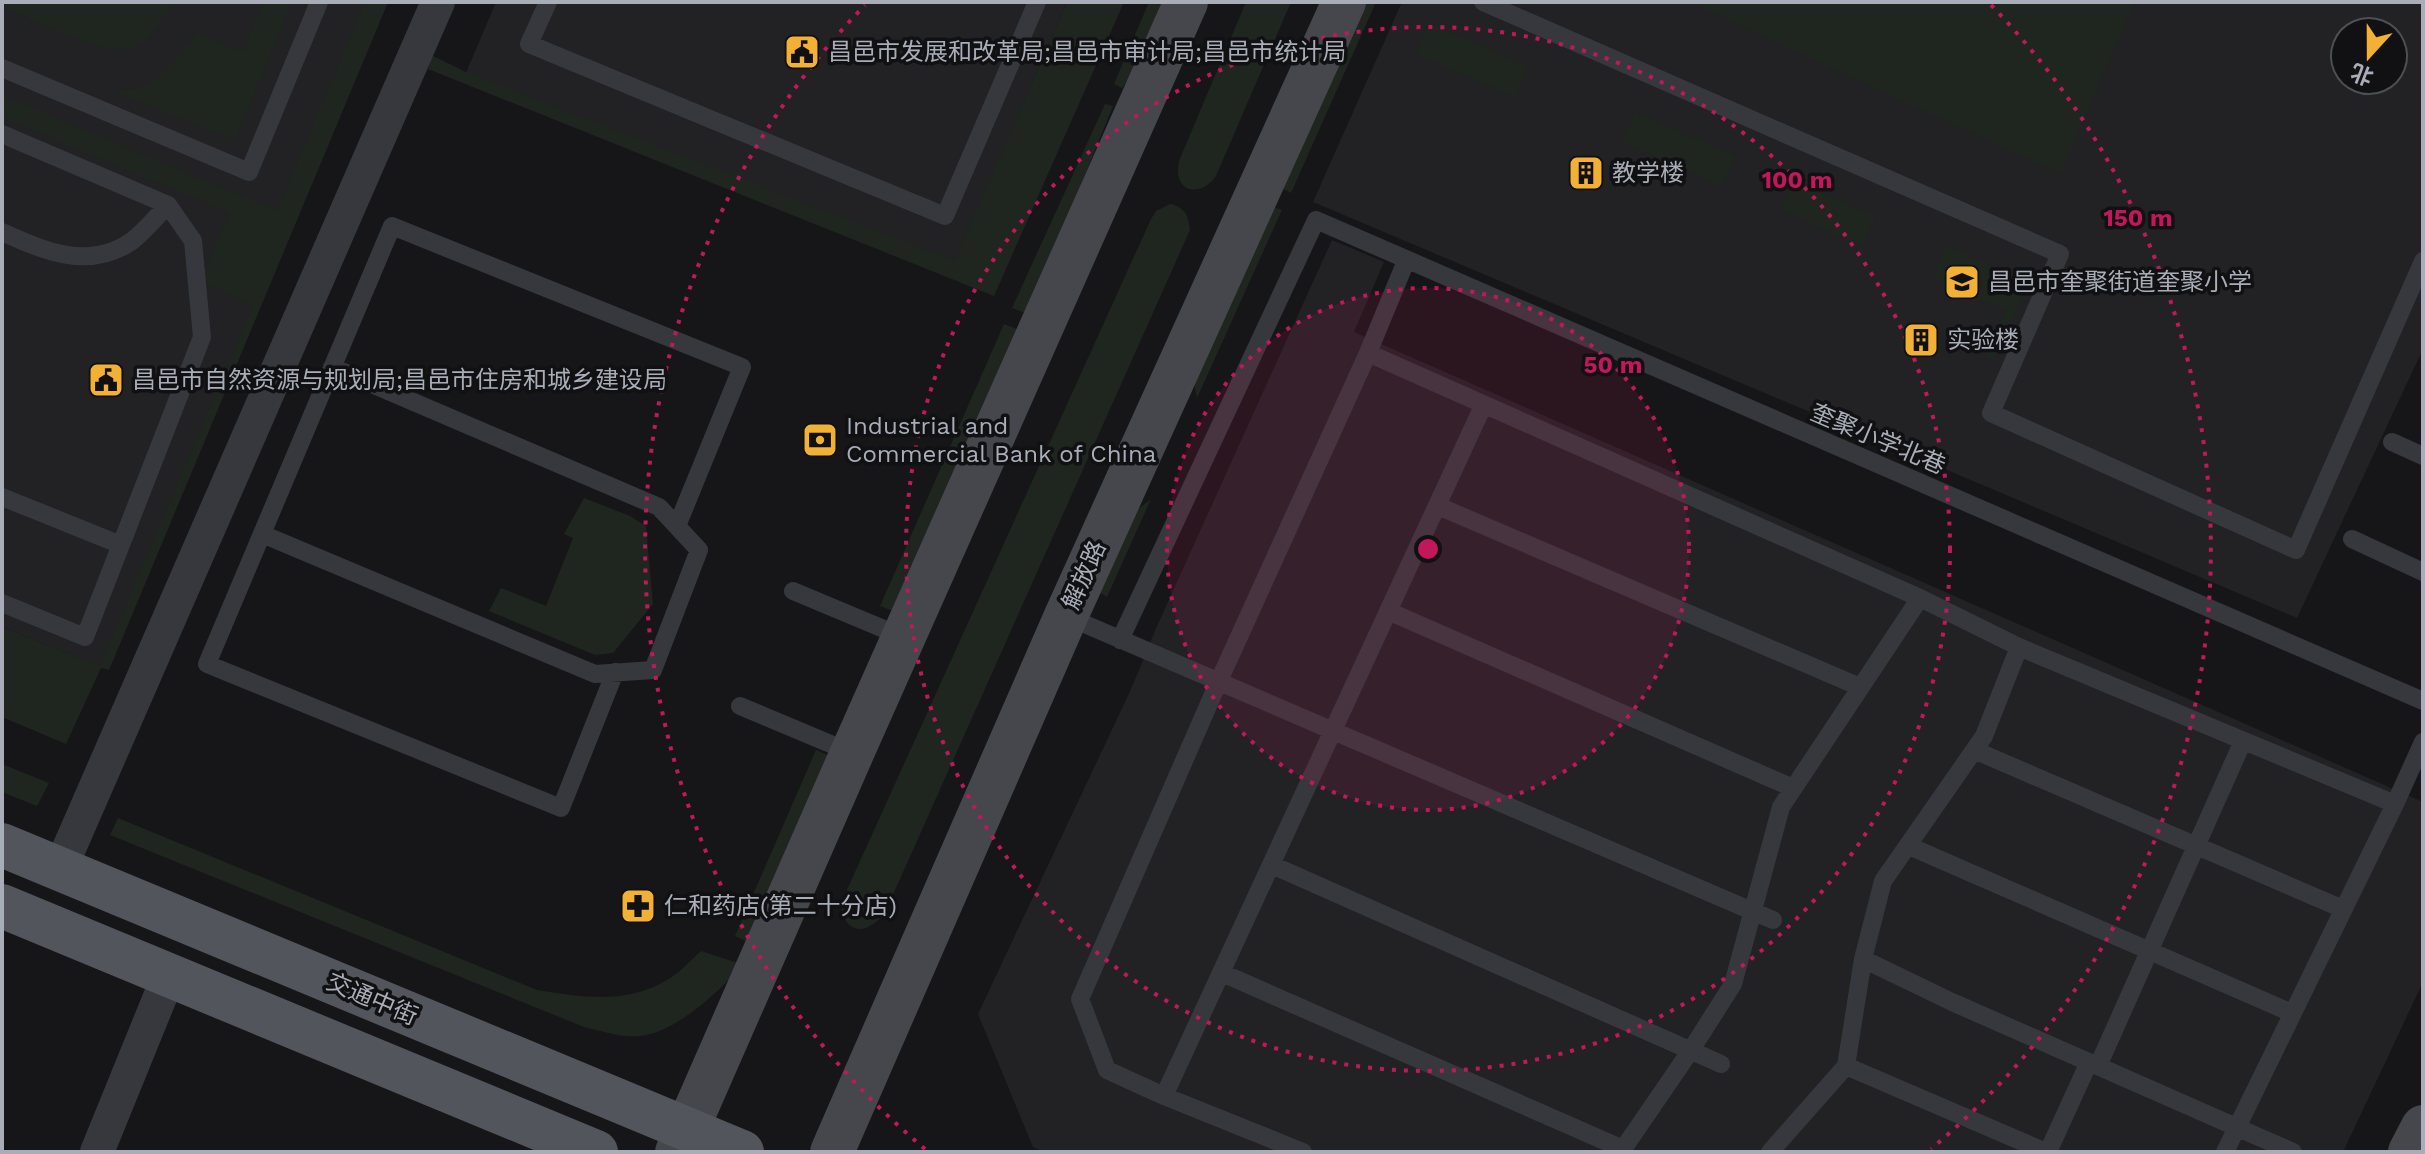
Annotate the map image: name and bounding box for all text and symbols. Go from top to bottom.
north arrow [2329,16,2409,96]
public building icon: 昌邑市发展和改革局;昌邑市审计局;昌邑市统计局 [783,33,821,71]
place label: 昌邑市发展和改革局;昌邑市审计局;昌邑市统计局 [828,38,1346,66]
text: 北 [2347,59,2377,90]
building icon: 教学楼 [1567,154,1605,192]
place label: 教学楼 [1612,159,1684,187]
text: 100 m [1762,166,1832,194]
text: 150 m [2103,204,2173,232]
school or university icon: 昌邑市奎聚街道奎聚小学 [1943,263,1981,301]
place label: 昌邑市奎聚街道奎聚小学 [1988,268,2252,296]
building icon: 实验楼 [1902,321,1940,359]
place label: 实验楼 [1947,326,2019,354]
text: 50 m [1584,351,1642,379]
public building icon: 昌邑市自然资源与规划局;昌邑市住房和城乡建设局 [87,361,125,399]
place label: 昌邑市自然资源与规划局;昌邑市住房和城乡建设局 [132,366,667,394]
street label: 奎聚小学北巷 [1806,398,1950,480]
place label: Industrial and Commercial Bank of China [846,412,1156,468]
bank icon: Industrial and Commercial Bank of China [801,421,839,459]
centre of rings [1414,535,1442,563]
street label: 解放路 [1057,536,1111,614]
pharmacy icon: 仁和药店(第二十分店) [619,887,657,925]
place label: 仁和药店(第二十分店) [664,892,897,920]
street label: 交通中街 [322,967,422,1031]

